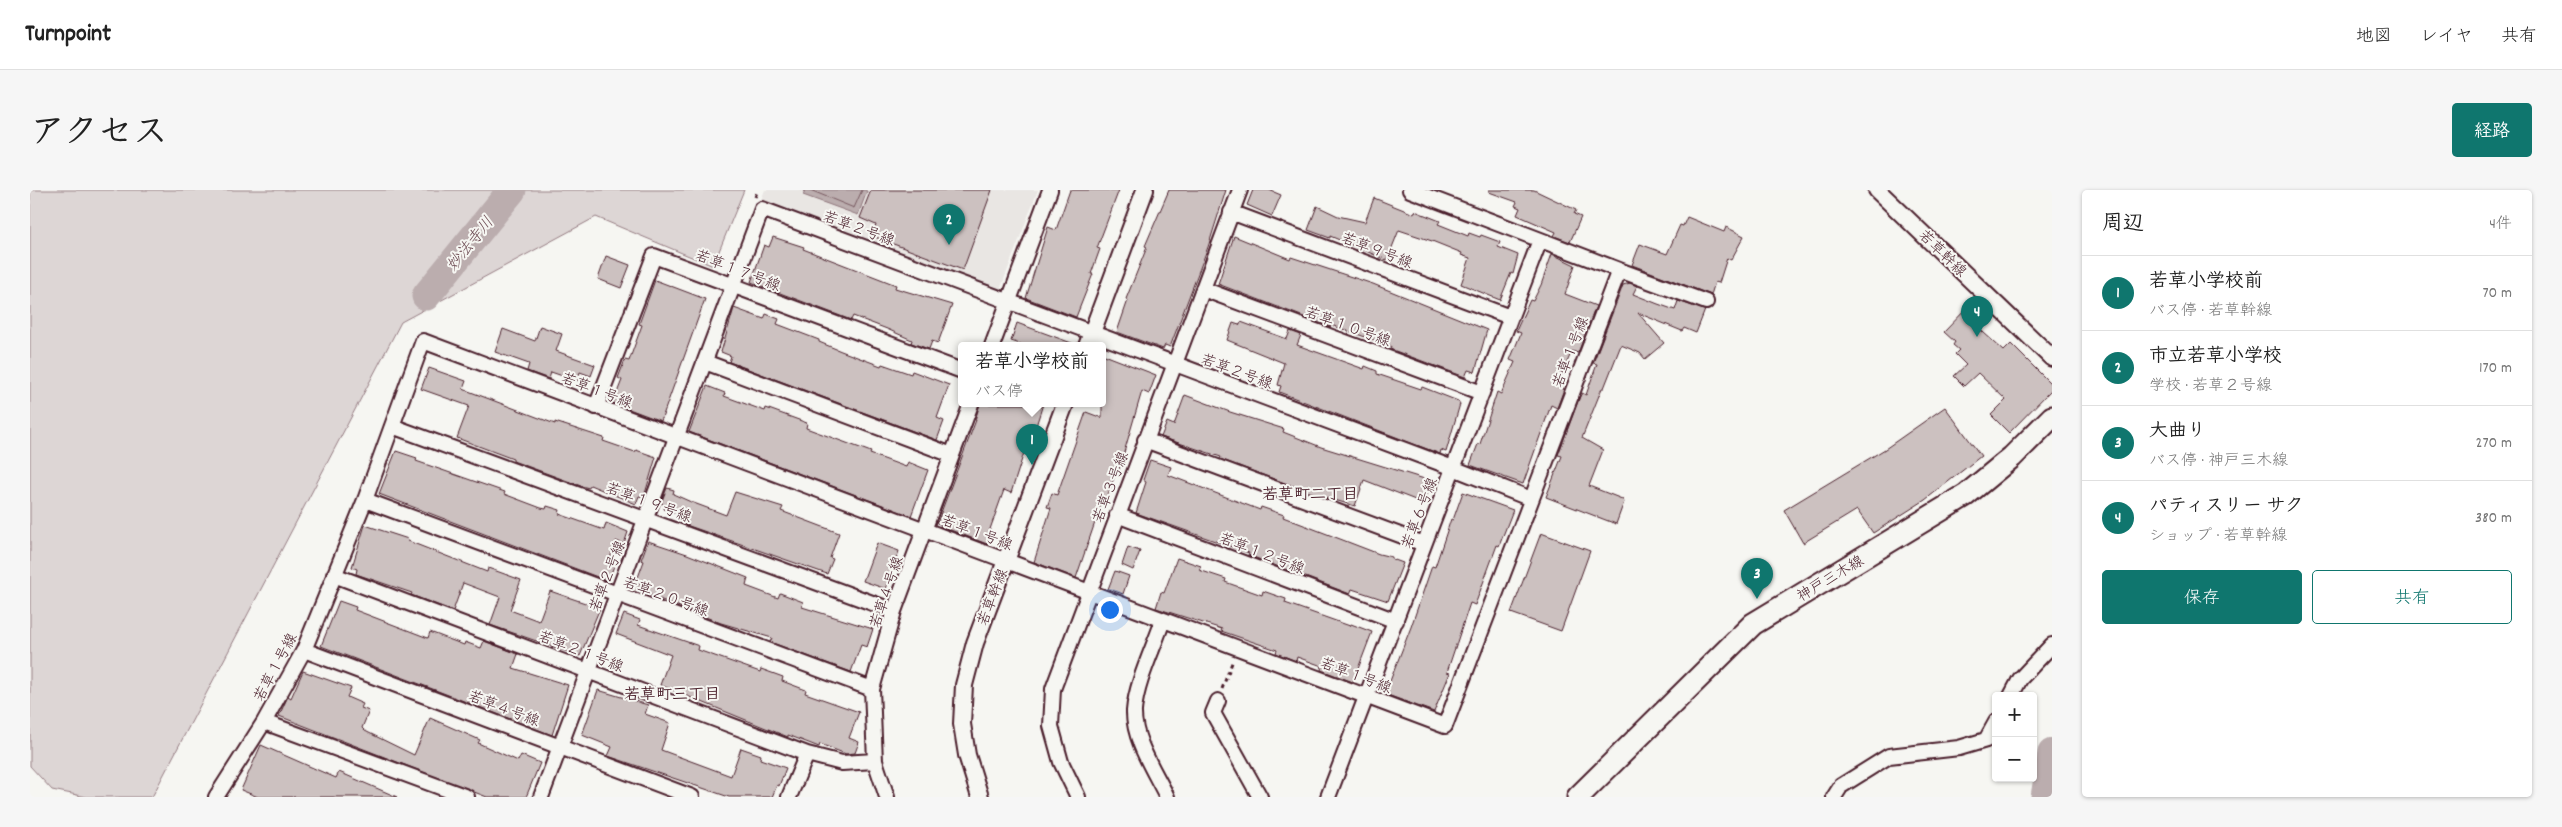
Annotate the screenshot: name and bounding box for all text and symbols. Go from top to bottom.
text: Turnpoint [25,18,111,52]
text: 地図 [2356,25,2392,50]
text: レイヤ [2420,25,2473,50]
text: 共有 [2501,25,2537,50]
button: 経路 [2452,103,2532,157]
text: アクセス [30,110,168,160]
pin: 2 [933,204,965,245]
street label: 若草２号線 [819,207,897,253]
text: 周辺 [2102,210,2144,240]
water label: 妙法寺川 [442,212,500,277]
text: 4件 [2489,213,2512,236]
street label: 若草幹線 [1912,226,1971,283]
street label: 若草９号線 [1337,228,1415,276]
street label: 若草１７号線 [691,245,783,298]
text: 若草小学校前 [2149,269,2263,296]
text: 1 [2116,282,2120,305]
text: 70 m [2482,282,2512,305]
pin: 4 [1961,296,1993,337]
text: バス停 · 若草幹線 [2149,300,2272,323]
street label: 若草１０号線 [1301,302,1393,354]
street label: 若草１号線 [1548,314,1596,392]
popup [958,342,1106,407]
text: 市立若草小学校 [2149,344,2282,371]
text: 若草小学校前 [975,350,1089,377]
street label: 若草２号線 [1197,350,1275,396]
text: 2 [2115,357,2122,380]
text: 170 m [2479,357,2512,380]
street label: 若草１号線 [557,368,635,416]
text: 学校 · 若草２号線 [2149,375,2272,398]
text: バス停 [975,381,1023,404]
text: 大曲り [2149,419,2206,446]
pin: 1 [1016,424,1048,465]
text: 3 [2114,432,2122,455]
text: 270 m [2476,432,2512,455]
street label: 若草３号線 [1088,449,1136,527]
text: バス停 · 神戸三木線 [2149,450,2288,473]
street label: 若草６号線 [1397,475,1445,553]
street label: 若草１９号線 [602,478,694,530]
district label: 若草町二丁目 [1262,484,1358,507]
text: パティスリー サク [2149,494,2303,521]
text: 4 [2115,507,2121,530]
text: 380 m [2475,507,2512,530]
street label: 若草１号線 [937,510,1015,558]
text: ショップ · 若草幹線 [2149,525,2287,548]
street label: 若草１２号線 [1215,528,1307,581]
street label: 若草２号線 [585,538,633,616]
street label: 神戸三木線 [1793,551,1869,608]
street label: 若草４号線 [865,554,911,632]
pin: 3 [1741,558,1773,599]
street label: 若草幹線 [973,566,1015,630]
button: 保存 [2102,570,2302,624]
button: 共有 [2312,570,2512,624]
street label: 若草２０号線 [619,572,711,624]
your location [1097,597,1123,623]
street label: 若草２１号線 [534,626,626,679]
street label: 若草１号線 [249,630,304,706]
street label: 若草１号線 [1316,653,1394,701]
district label: 若草町三丁目 [624,684,720,707]
street label: 若草４号線 [464,686,542,734]
map controls [1992,692,2037,782]
button: + [1992,692,2037,737]
button: − [1992,737,2037,782]

